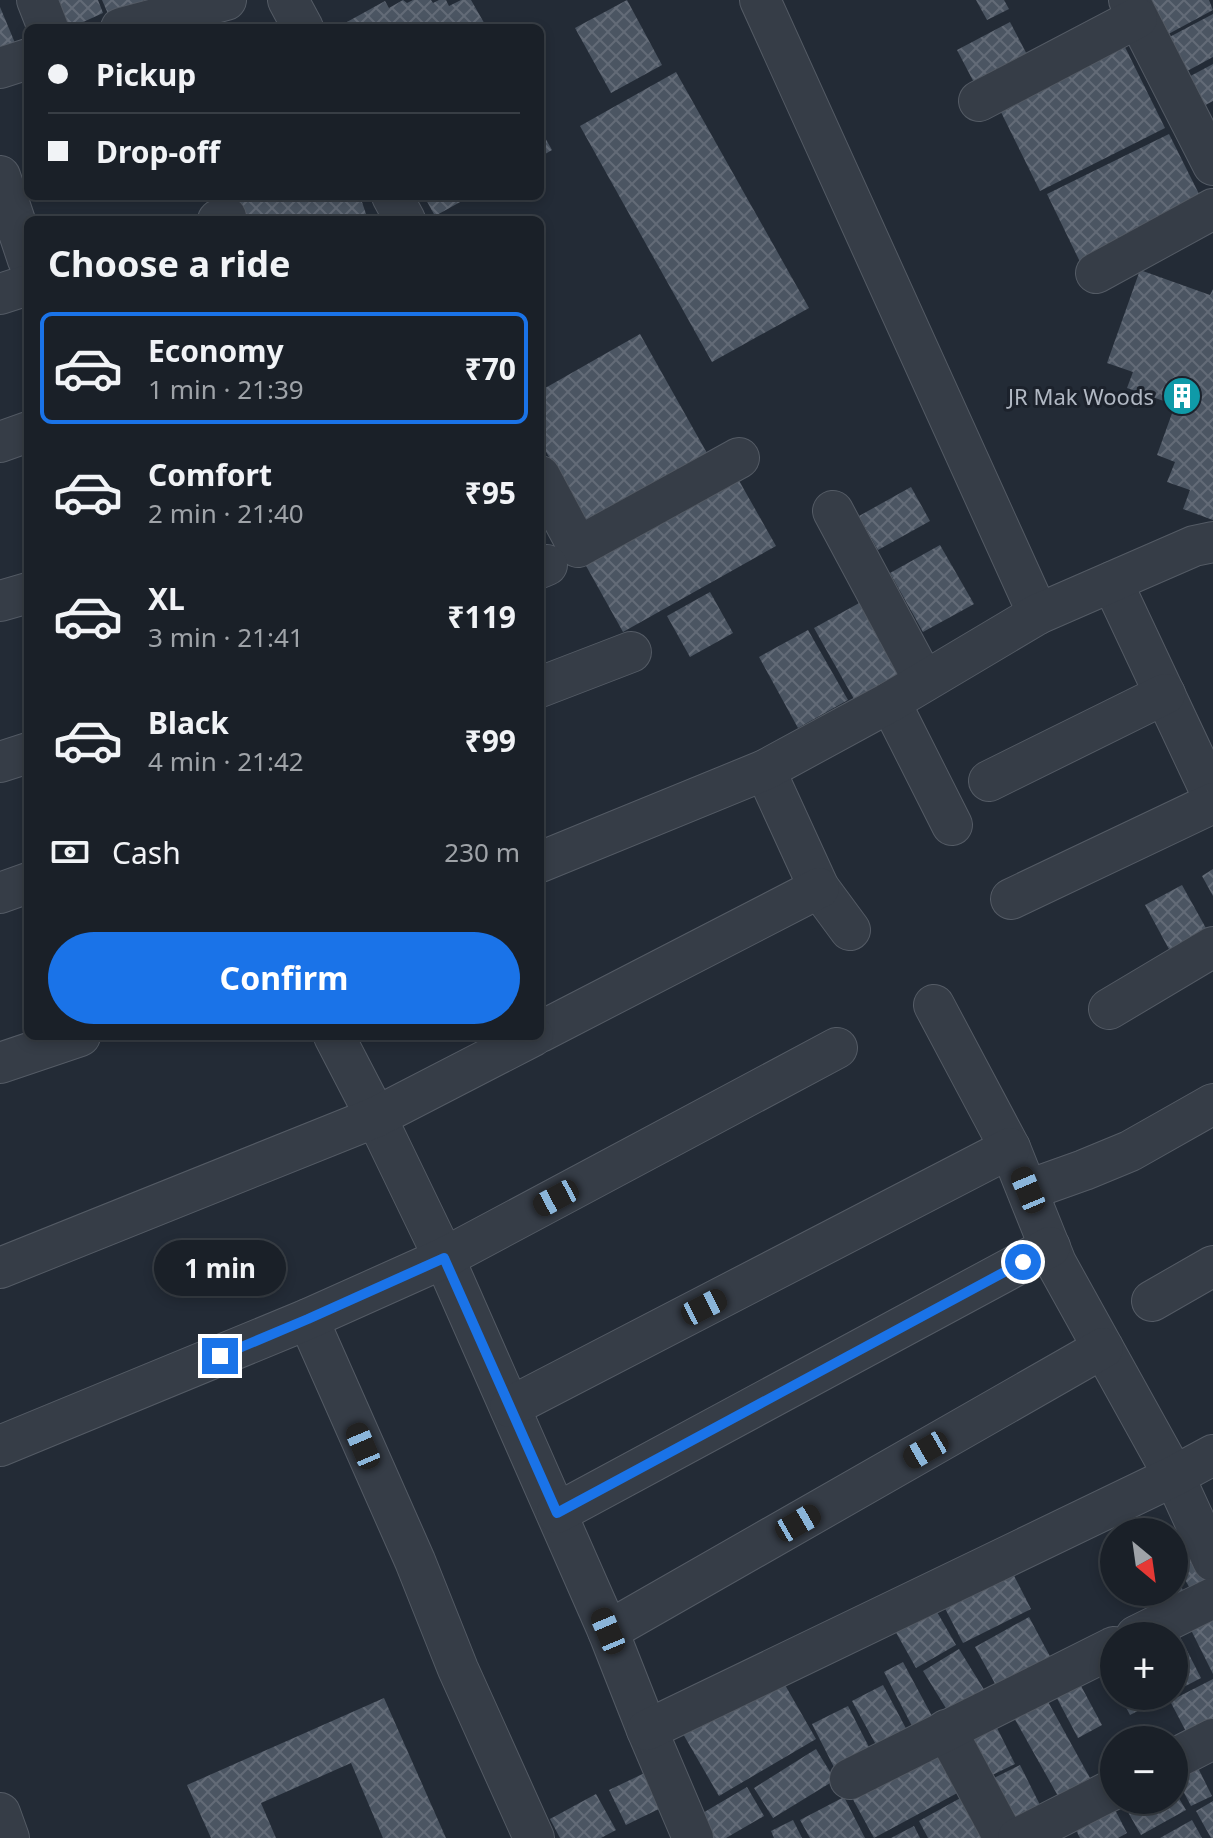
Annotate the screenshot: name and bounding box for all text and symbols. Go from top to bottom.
text: Pickup [96,54,196,95]
text: Drop-off [96,131,220,172]
text: Choose a ride [48,239,290,288]
text: Economy [148,330,284,371]
icon: car [52,332,124,404]
text: ₹70 [465,348,516,389]
text: 1 min · 21:39 [148,371,304,407]
building icon: JR Mak Woods [1161,375,1203,417]
place label: JR Mak Woods [1006,381,1154,411]
text: Comfort [148,454,272,495]
icon: car [52,456,124,528]
text: ₹95 [465,472,516,513]
text: 2 min · 21:40 [148,495,304,531]
text: XL [148,578,185,619]
icon: car [52,580,124,652]
text: ₹119 [447,596,516,637]
text: 3 min · 21:41 [148,619,304,655]
text: Black [148,702,229,743]
icon: car [52,704,124,776]
text: ₹99 [465,720,516,761]
text: 4 min · 21:42 [148,743,304,779]
icon: cash [48,830,92,874]
text: Cash [112,832,181,873]
text: 230 m [444,834,520,870]
button: Confirm [48,932,520,1024]
car [1008,1163,1048,1217]
car [529,1176,583,1220]
callout: 1 min [154,1240,286,1296]
route start [1005,1244,1041,1280]
text: 1 min [184,1250,256,1286]
car [677,1285,731,1329]
route end [202,1338,238,1374]
car [343,1419,383,1473]
car [899,1428,953,1472]
car [771,1501,825,1545]
north arrow [1100,1518,1188,1606]
map controls [1100,1518,1188,1814]
car [588,1604,628,1658]
button: + [1100,1622,1188,1710]
button: − [1100,1726,1188,1814]

